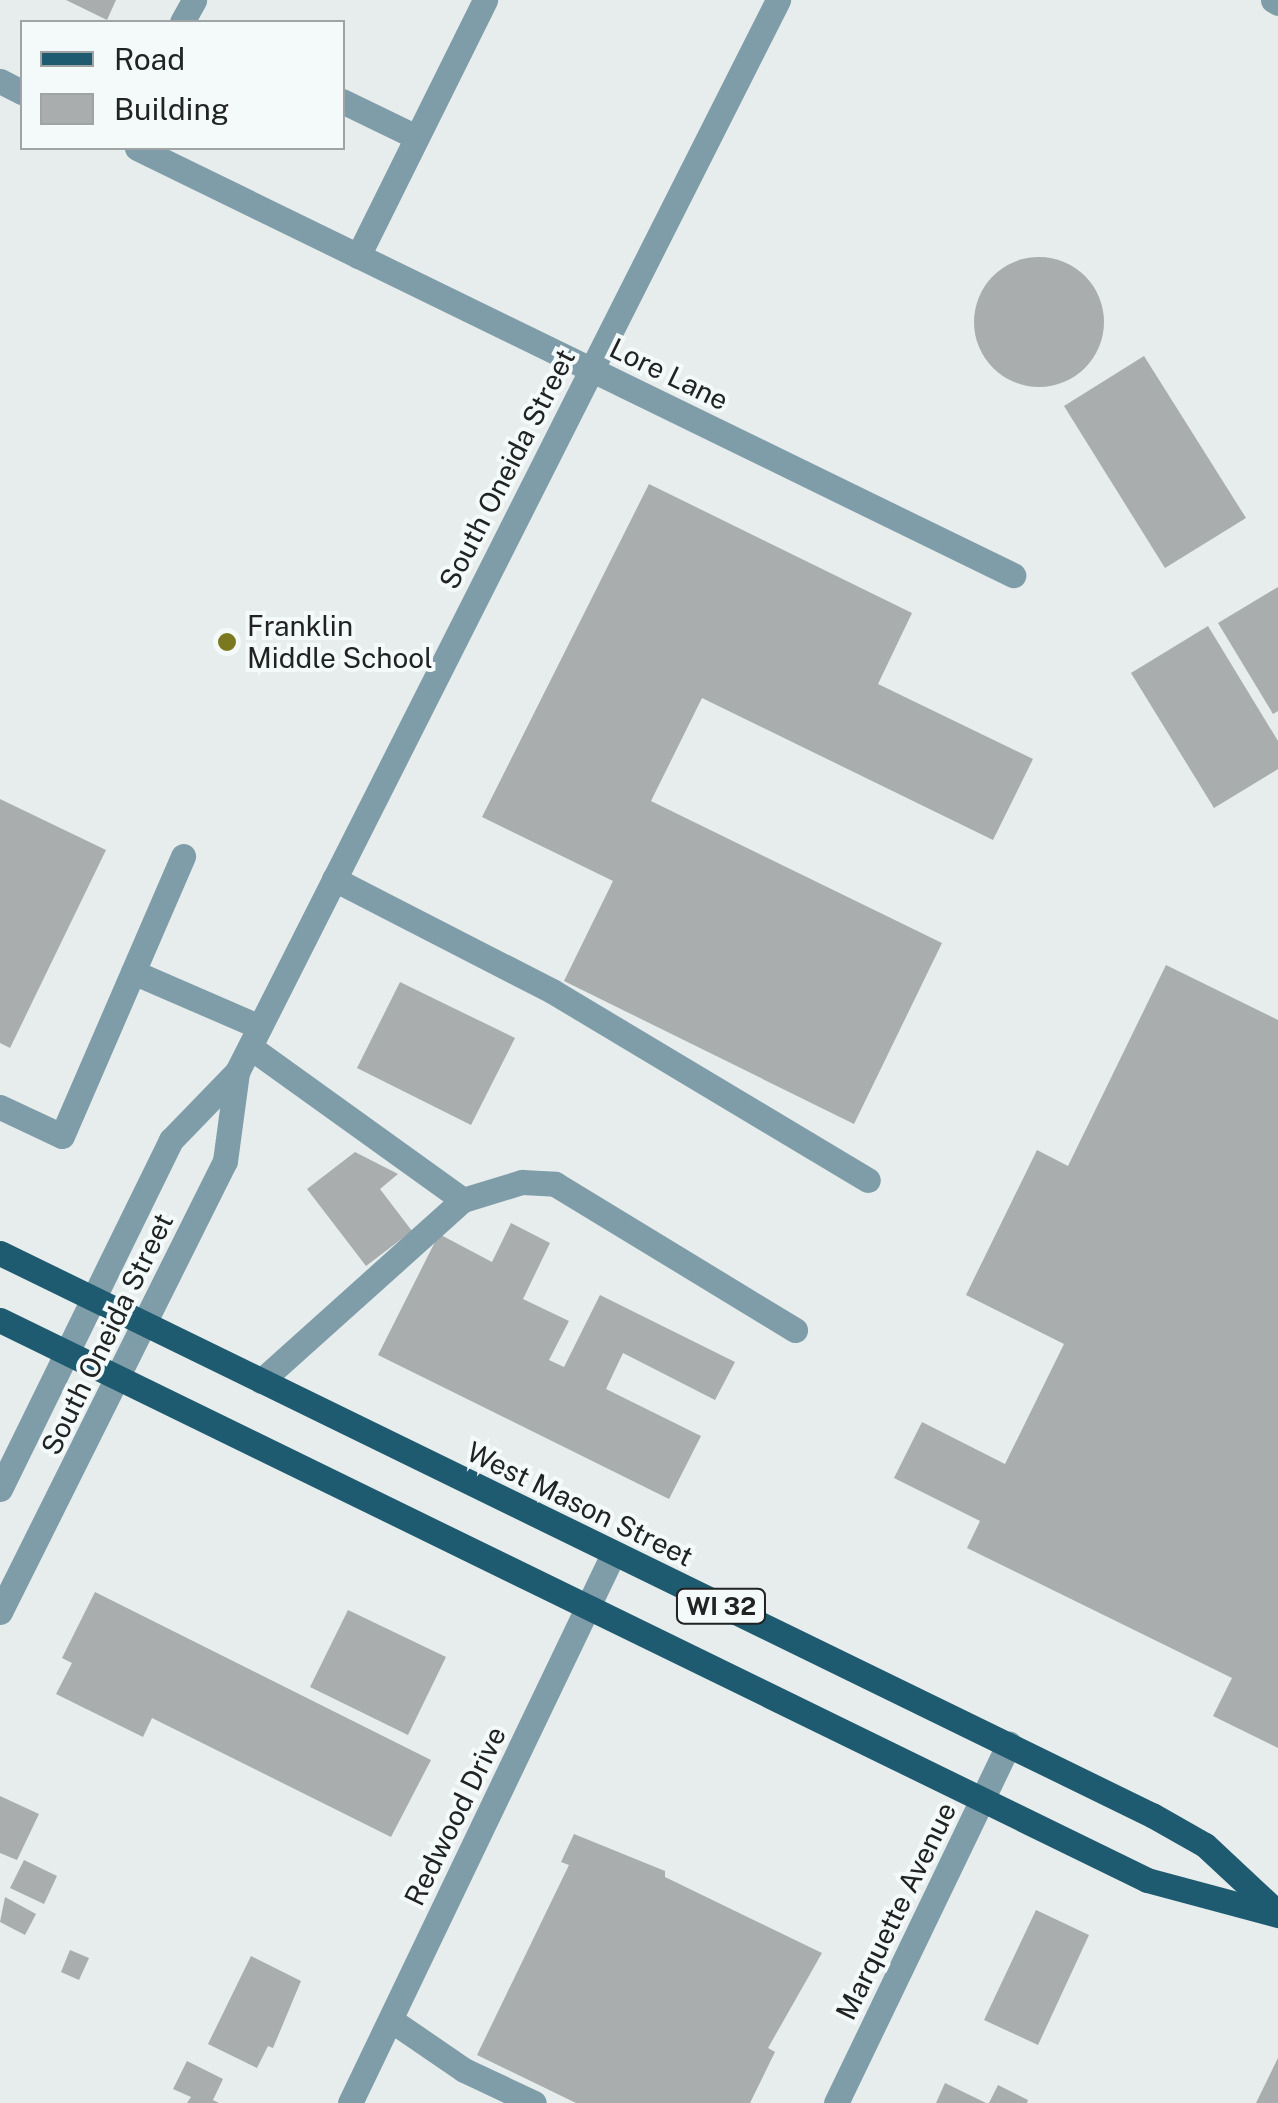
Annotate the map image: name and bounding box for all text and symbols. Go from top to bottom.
legend [20,20,345,150]
text: Road [114,41,185,77]
text: Building [114,91,229,127]
street label: Lore Lane [604,331,734,417]
street label: South Oneida Street [432,343,582,595]
place label: Franklin Middle School [247,609,433,675]
marker: Franklin Middle School [216,631,238,653]
street label: South Oneida Street [34,1208,180,1460]
street label: West Mason Street [461,1435,699,1573]
road number: WI 32 [674,1586,768,1626]
street label: Redwood Drive [397,1721,513,1911]
street label: Marquette Avenue [829,1797,963,2025]

